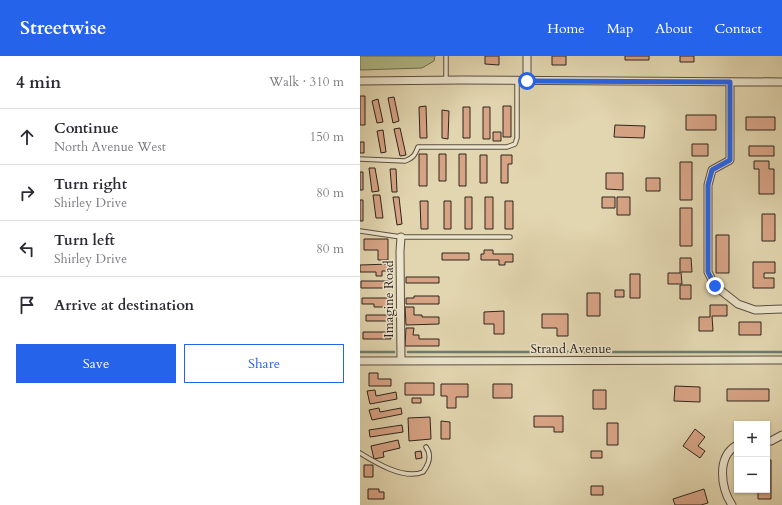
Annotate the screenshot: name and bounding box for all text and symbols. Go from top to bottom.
text: Streetwise [20,15,107,41]
text: Home [547,19,585,38]
text: Map [607,19,633,38]
text: About [655,19,692,38]
text: Contact [714,19,762,38]
text: 4 min [16,71,61,94]
route start [518,72,536,90]
text: Walk · 310 m [269,73,344,91]
text: Continue [54,118,119,138]
icon: ahead [16,126,38,148]
text: 150 m [310,128,344,146]
text: North Avenue West [54,138,166,156]
text: Turn right [54,174,127,194]
icon: right [16,182,38,204]
text: 80 m [316,184,344,202]
text: Shirley Drive [54,194,127,212]
text: Turn left [54,230,115,250]
icon: left [16,238,38,260]
text: 80 m [316,240,344,258]
text: Shirley Drive [54,250,127,268]
street label: Imagine Road [380,260,398,338]
route end [706,277,724,295]
icon: arrive [16,294,38,316]
text: Arrive at destination [54,295,194,315]
street label: Strand Avenue [531,340,612,358]
button: Save [16,344,176,383]
button: Share [184,344,344,383]
map controls [734,421,770,493]
button: + [734,421,770,457]
button: − [734,457,770,493]

